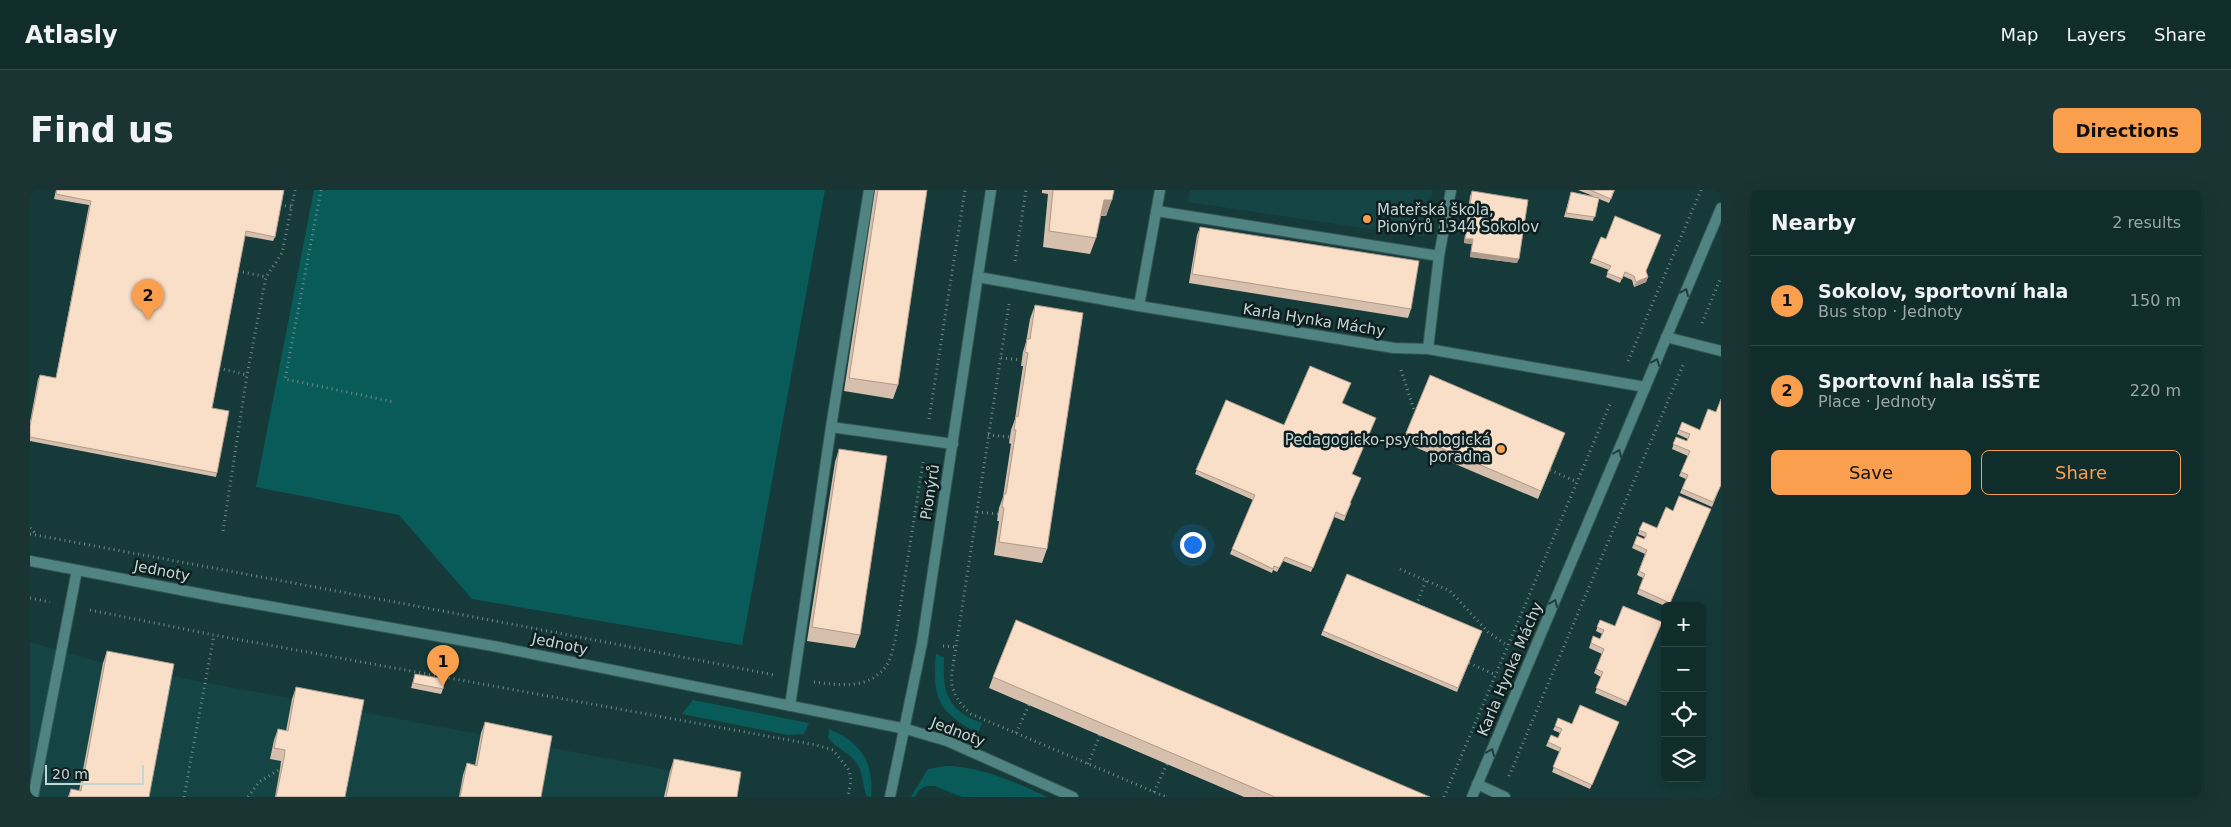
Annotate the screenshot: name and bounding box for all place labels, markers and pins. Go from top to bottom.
place label: Mateřská škola, Pionýrů 1344 Sokolov [1377,201,1539,236]
marker: Mateřská škola, Pionýrů 1344 Sokolov [1361,213,1373,225]
pin: 2 [132,279,164,320]
place label: Pedagogicko-psychologická poradna [1285,431,1491,466]
marker: Pedagogicko-psychologická poradna [1495,443,1507,455]
pin: 1 [427,645,459,686]

